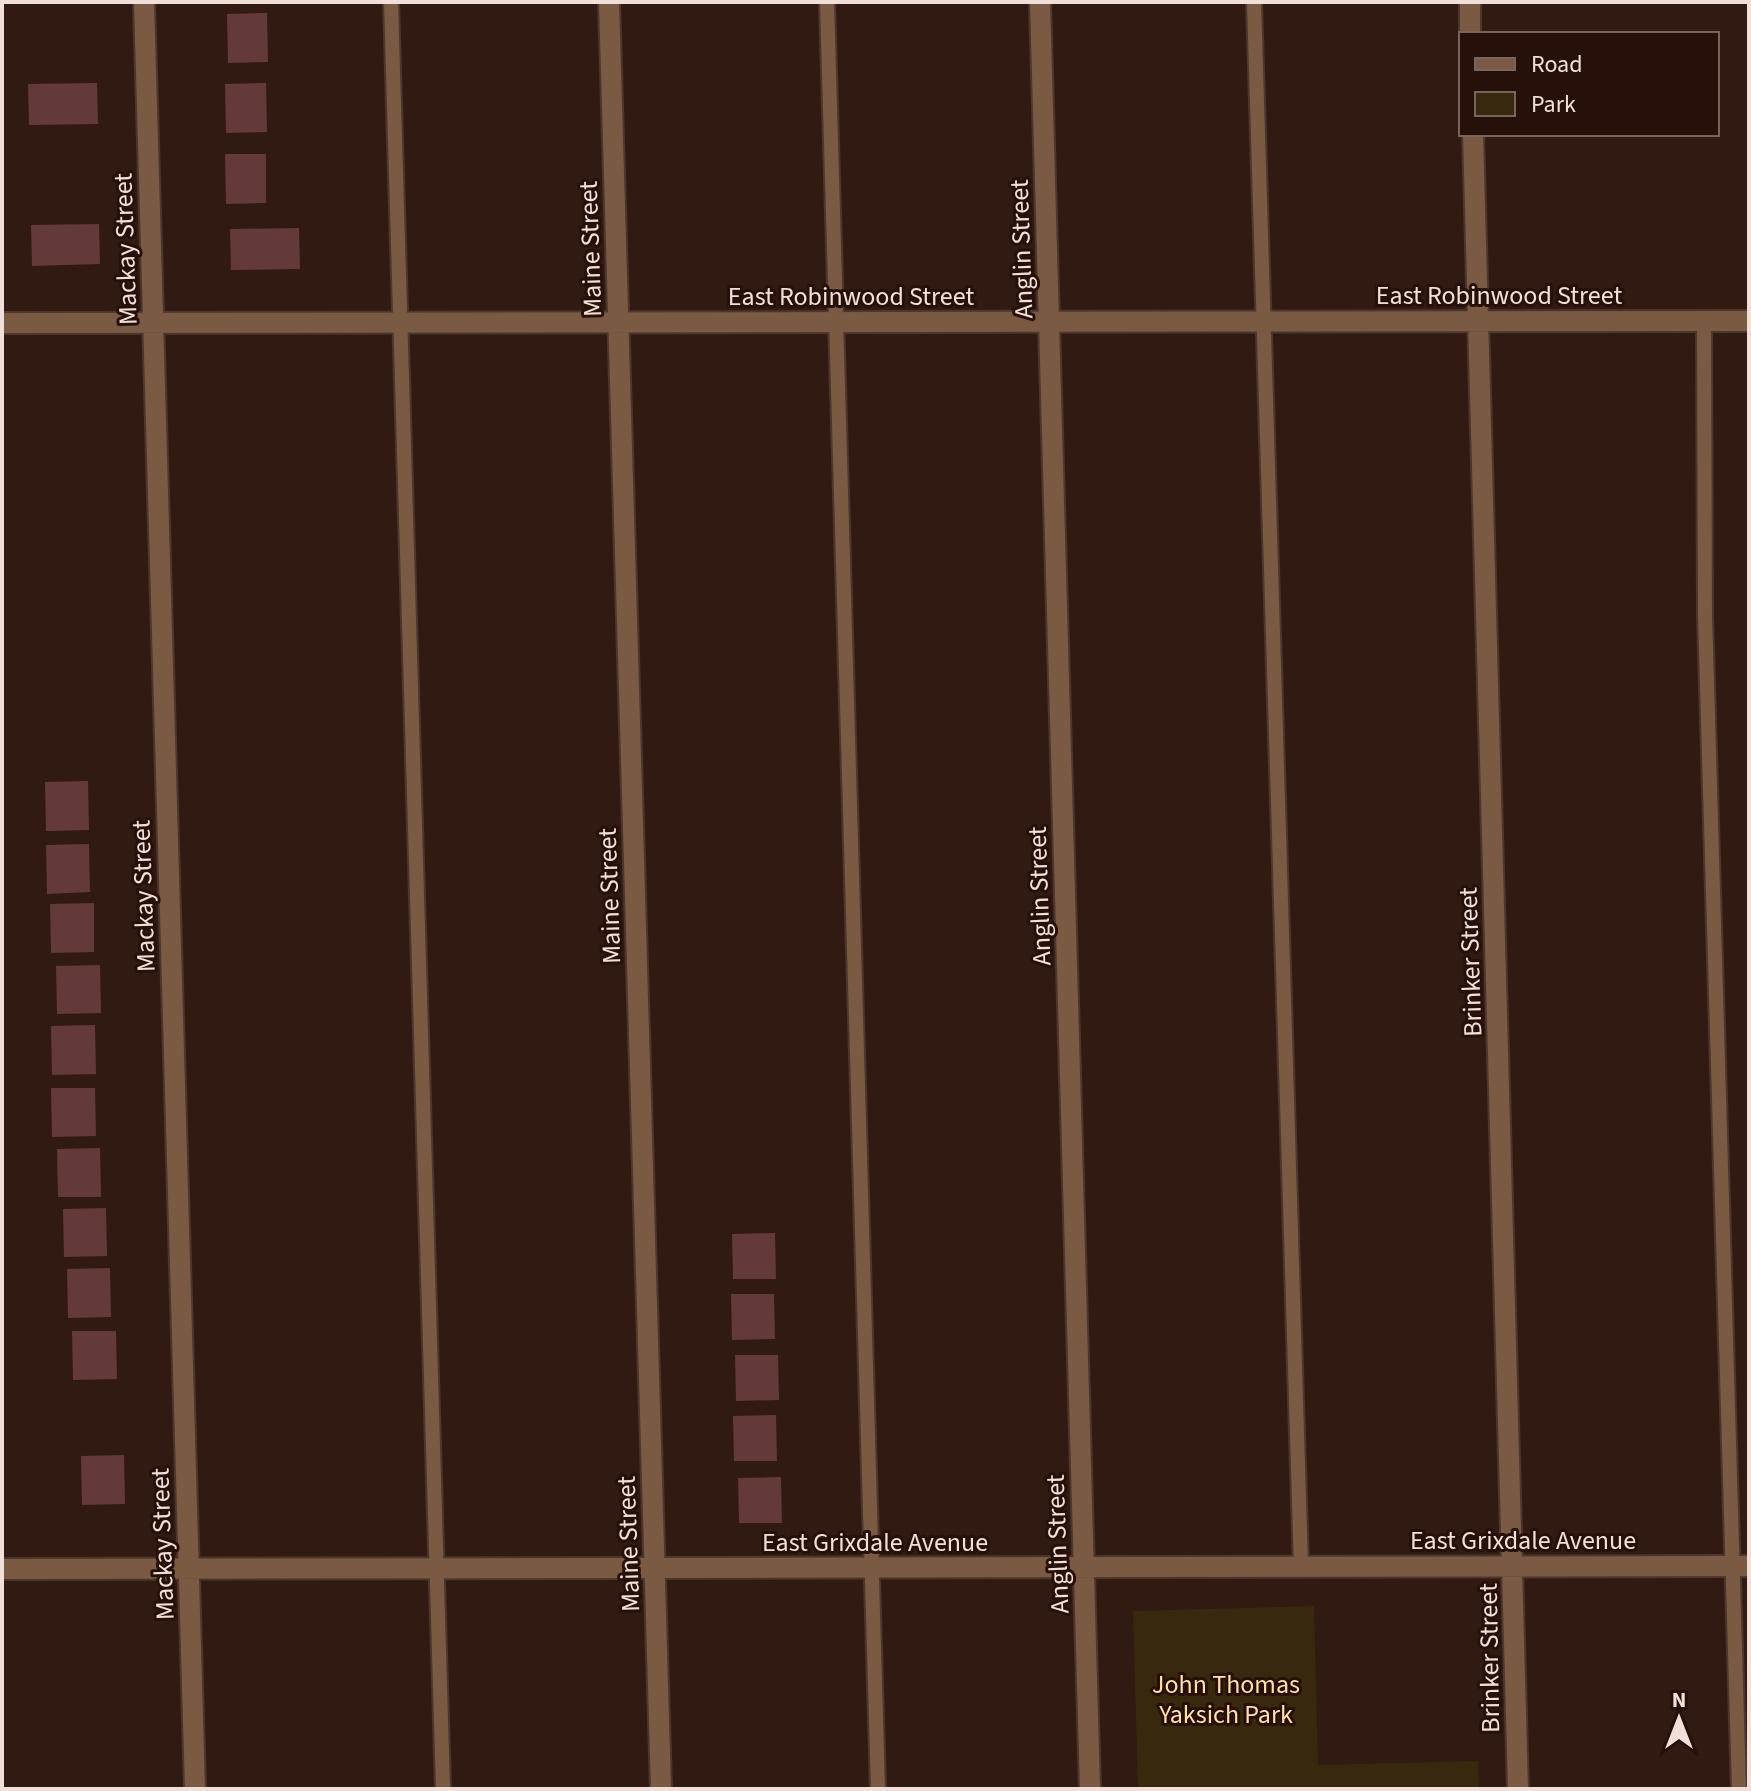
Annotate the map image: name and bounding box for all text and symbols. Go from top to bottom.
legend [1459,32,1719,136]
text: Road [1531,47,1583,82]
text: Park [1531,87,1576,122]
street label: Mackay Street [104,172,147,326]
street label: Anglin Street [1001,179,1042,319]
street label: Maine Street [570,180,611,318]
street label: East Robinwood Street [1376,277,1622,314]
street label: East Robinwood Street [728,278,974,315]
street label: Mackay Street [122,819,165,973]
street label: Anglin Street [1019,826,1060,966]
street label: Maine Street [589,827,630,965]
street label: Brinker Street [1449,886,1492,1037]
street label: Mackay Street [141,1467,184,1621]
street label: Anglin Street [1037,1474,1078,1614]
street label: Maine Street [608,1475,649,1613]
street label: East Grixdale Avenue [1410,1522,1636,1559]
street label: East Grixdale Avenue [762,1524,988,1561]
street label: Brinker Street [1470,1583,1509,1733]
park label: John Thomas Yaksich Park [1152,1666,1300,1733]
north arrow [1639,1679,1719,1759]
text: N [1672,1684,1686,1716]

